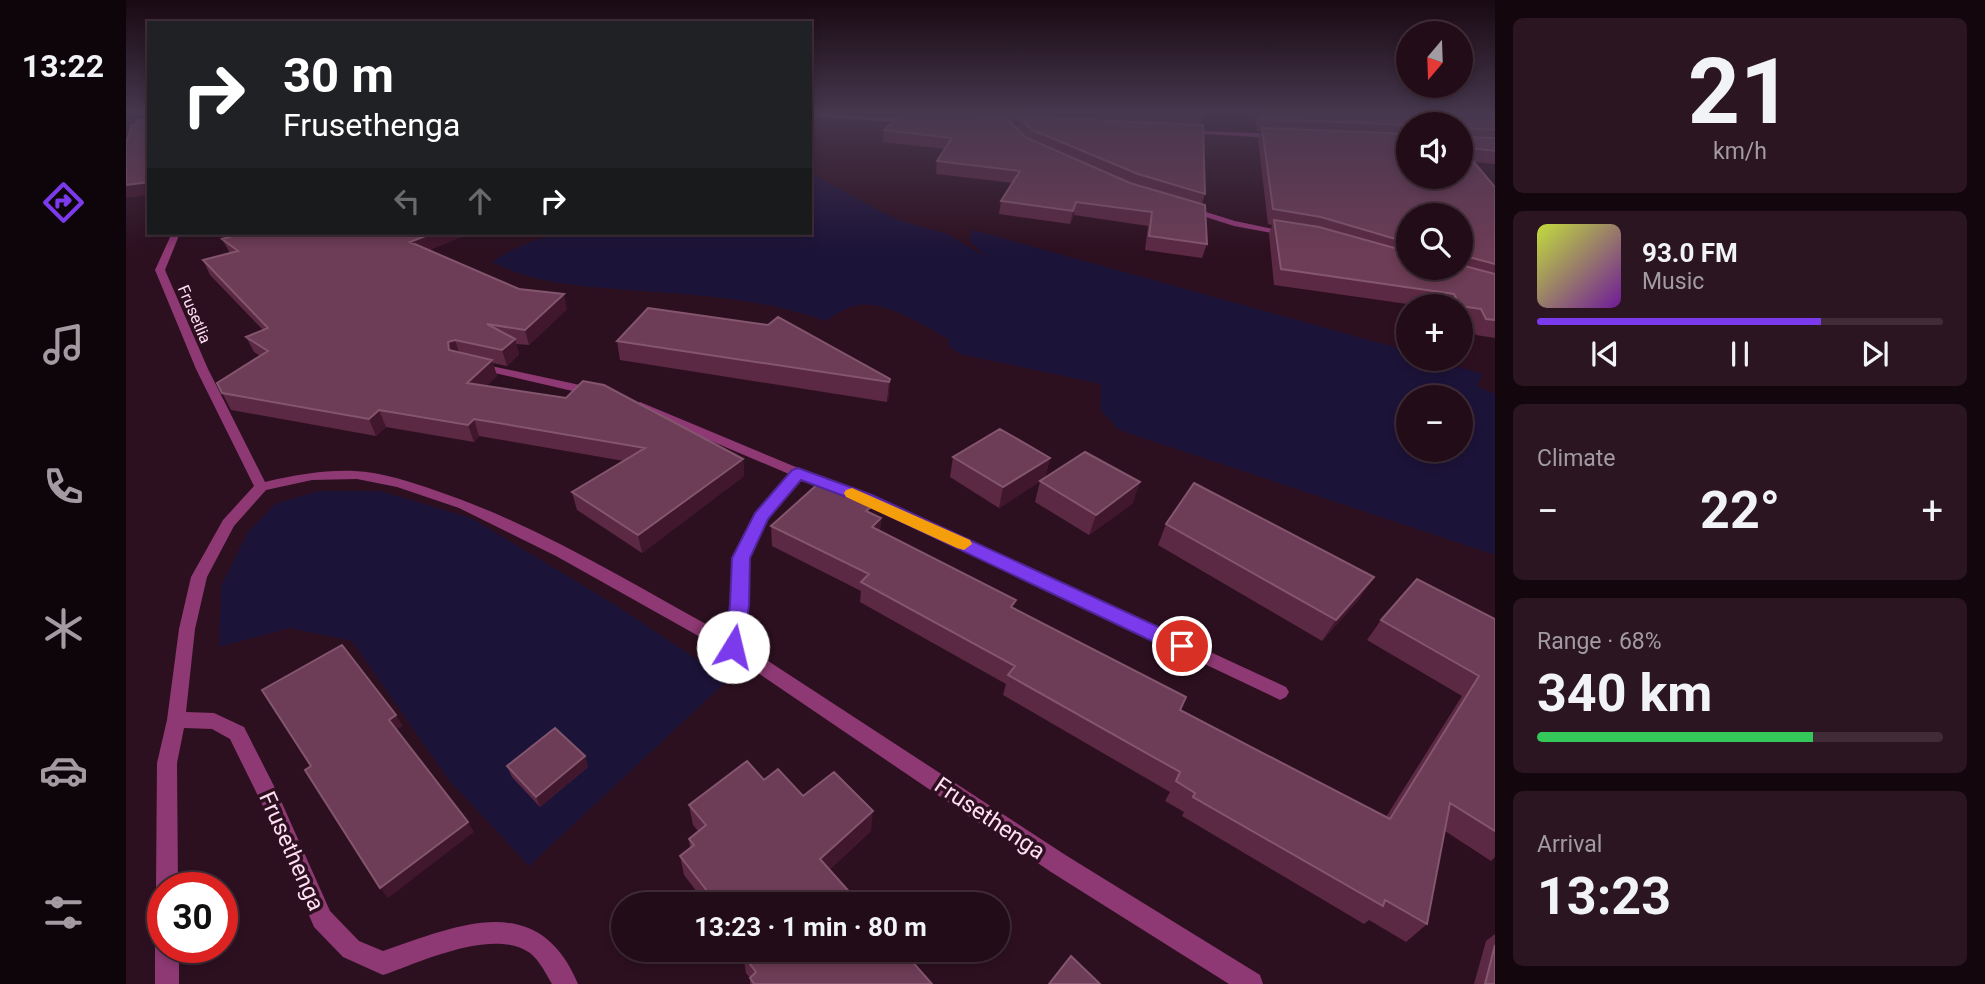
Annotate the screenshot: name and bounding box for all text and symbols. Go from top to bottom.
north arrow [1396,21,1474,98]
map controls [1396,21,1473,462]
text: 21 [1688,39,1792,145]
text: 13:22 [22,47,104,85]
text: 30 m [283,47,394,104]
icon: right [168,49,259,140]
text: Frusethenga [283,106,460,144]
button: sound [1396,112,1473,189]
text: km/h [1713,138,1767,165]
icon: directions [39,178,88,227]
icon: left [388,182,426,220]
icon: ahead [461,182,499,220]
icon: right [534,182,572,220]
button: search [1396,203,1473,280]
text: 93.0 FM [1642,238,1738,268]
text: Music [1642,268,1704,295]
street label: Frusetlia [174,282,215,346]
button: + [1396,294,1473,371]
icon: music [39,320,88,369]
icon: previous [1586,335,1624,373]
icon: pause [1721,335,1759,373]
icon: next [1856,335,1894,373]
button: − [1396,385,1473,462]
text: Climate [1537,445,1616,472]
icon: phone [39,462,88,511]
text: 22° [1700,480,1780,541]
text: − [1537,489,1559,533]
text: + [1921,489,1943,533]
icon: climate [39,604,88,653]
position arrow [696,610,770,684]
pin [1152,616,1212,676]
icon: arrive [1163,627,1201,665]
text: Range · 68% [1537,628,1662,655]
text: 340 km [1537,663,1712,724]
icon: car [39,746,88,795]
street label: Frusethenga [929,772,1050,865]
street label: Frusethenga [253,787,330,915]
text: Arrival [1537,831,1602,858]
text: 13:23 [1537,866,1671,927]
speed limit sign: 30 [147,872,238,963]
icon: filters [39,888,88,937]
text: 13:23 · 1 min · 80 m [694,912,927,942]

